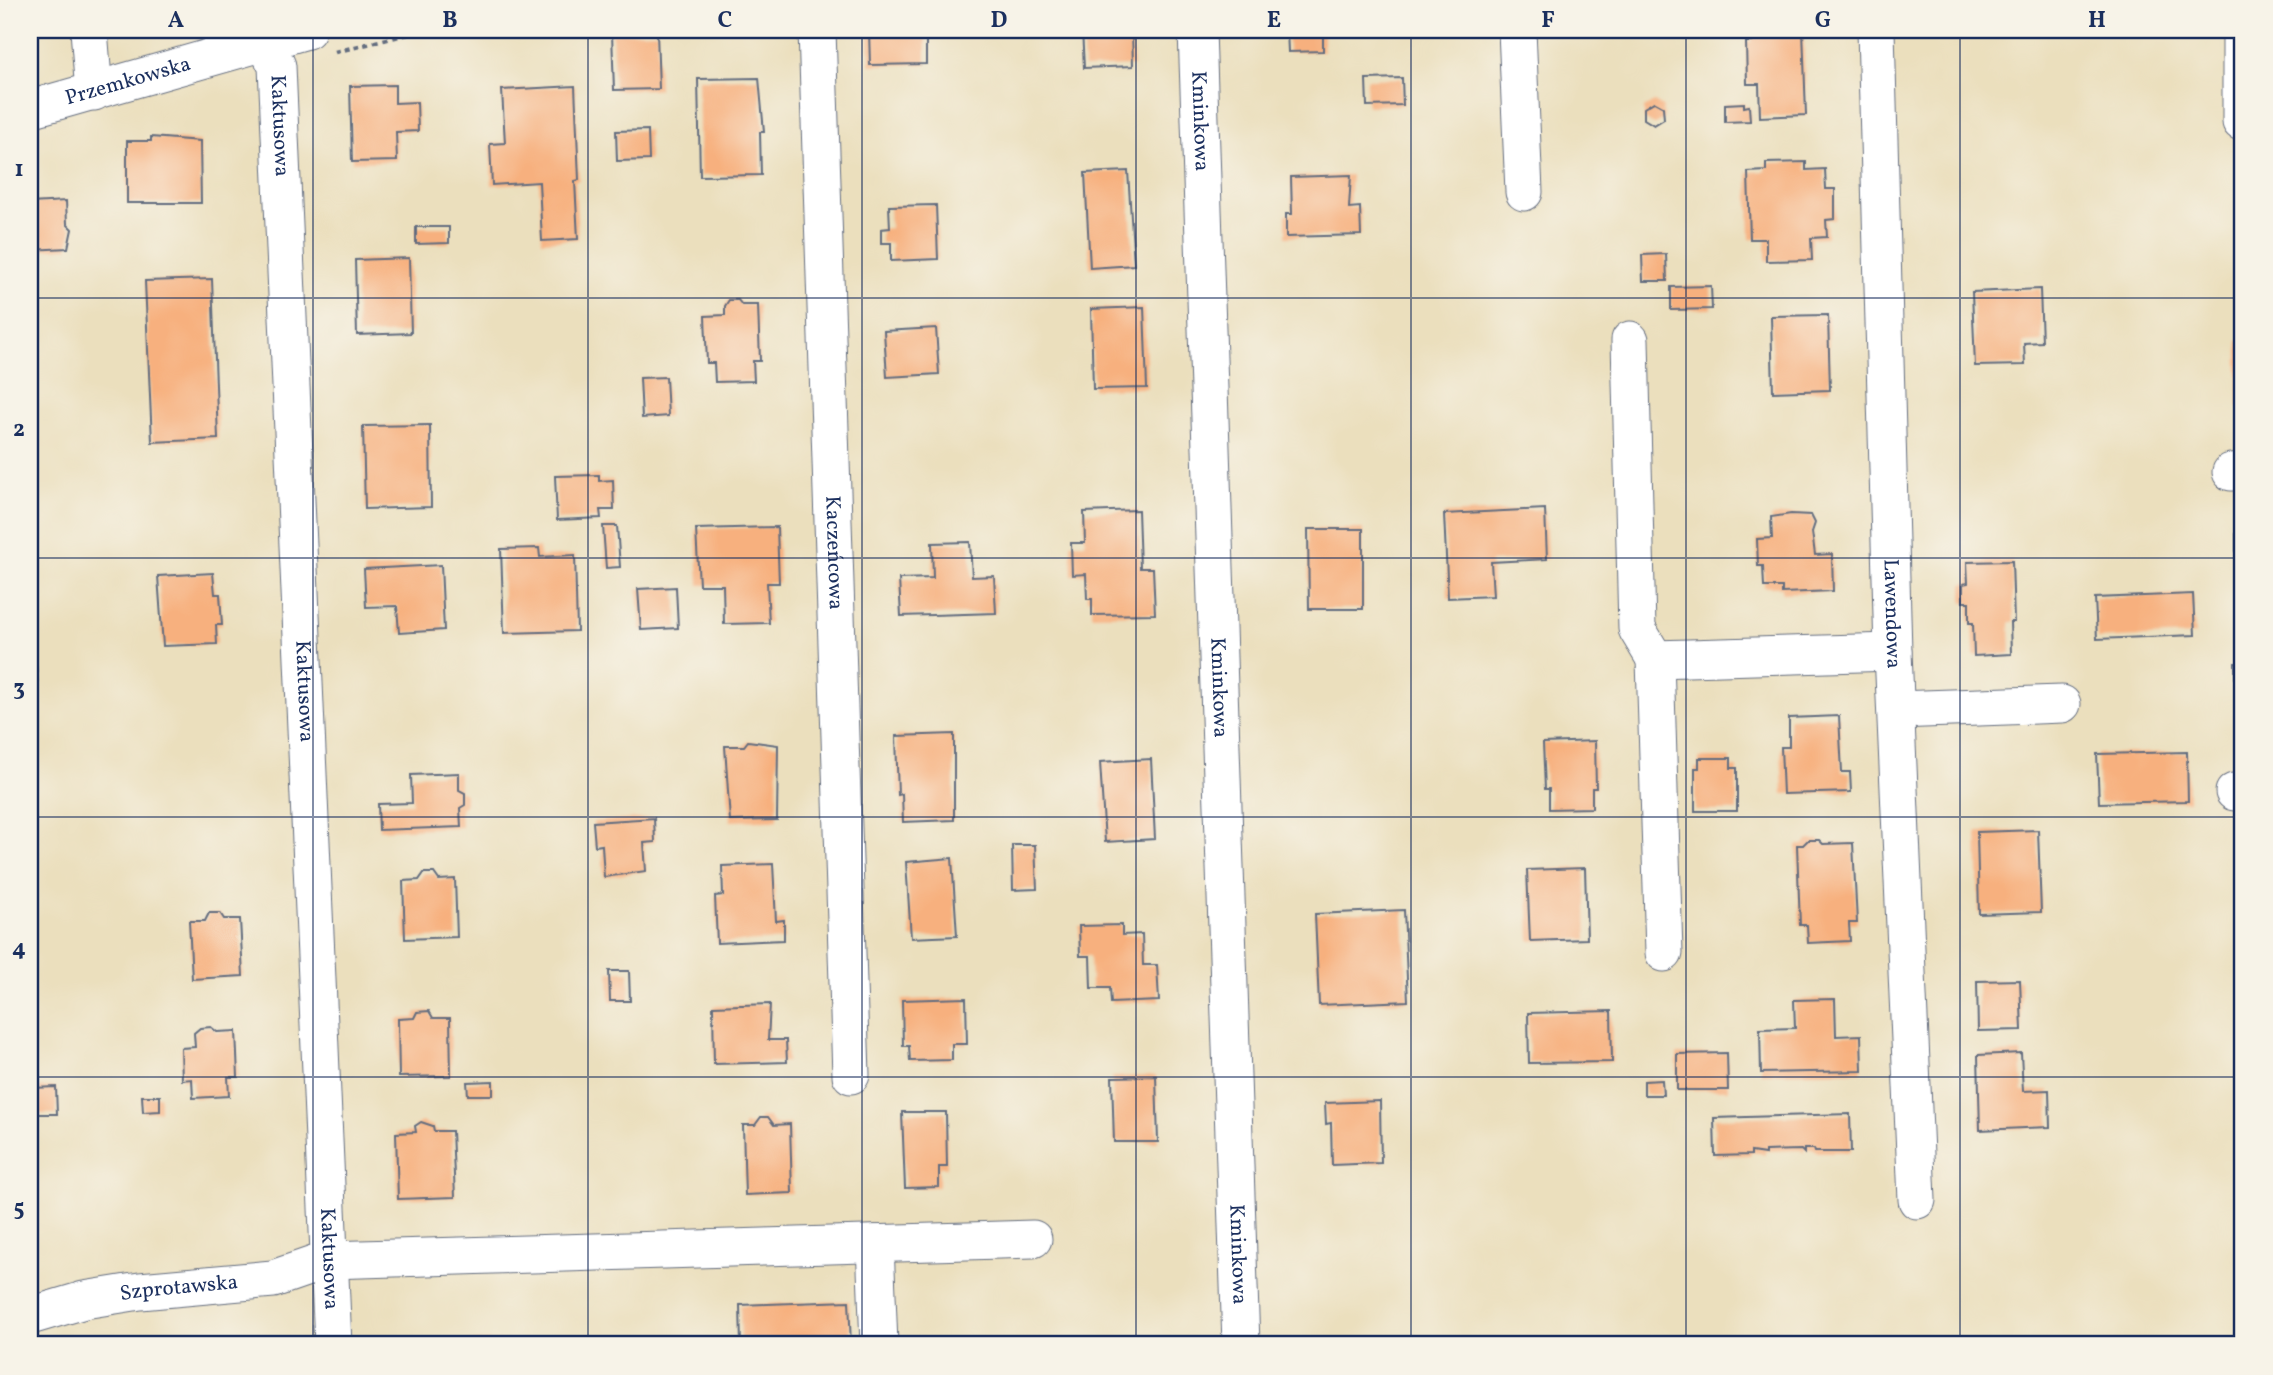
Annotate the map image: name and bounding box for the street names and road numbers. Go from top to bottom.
street label: Przemkowska [62,49,194,113]
street label: Kminkowa [1184,70,1216,172]
street label: Kaktusowa [263,74,296,177]
street label: Kaczeńcowa [818,495,850,610]
street label: Lawendowa [1876,559,1908,669]
street label: Kminkowa [1203,637,1235,738]
street label: Kaktusowa [288,640,321,743]
street label: Kminkowa [1222,1204,1254,1305]
street label: Kaktusowa [313,1207,346,1310]
street label: Szprotawska [118,1268,239,1309]

